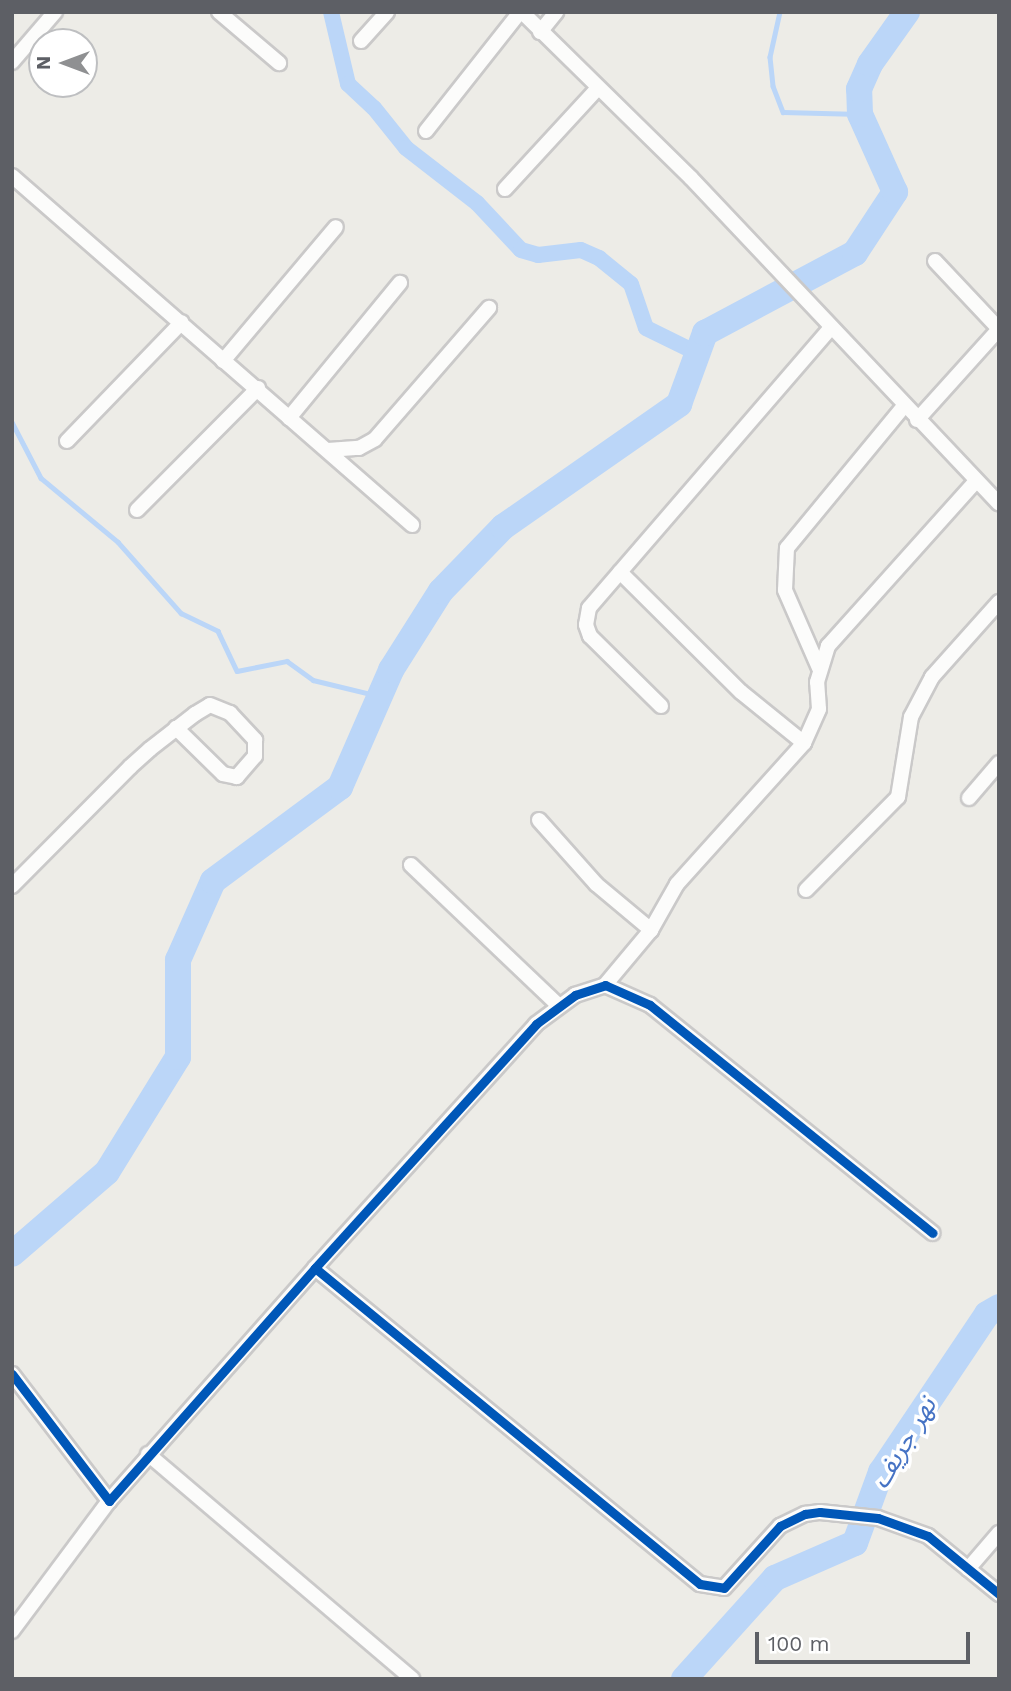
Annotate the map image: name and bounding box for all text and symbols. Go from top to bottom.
north arrow [28,28,98,98]
text: N [32,56,55,70]
water label: نهر جريف [865,1392,943,1494]
scale bar [759,1618,974,1662]
text: 100 m [768,1631,830,1656]

